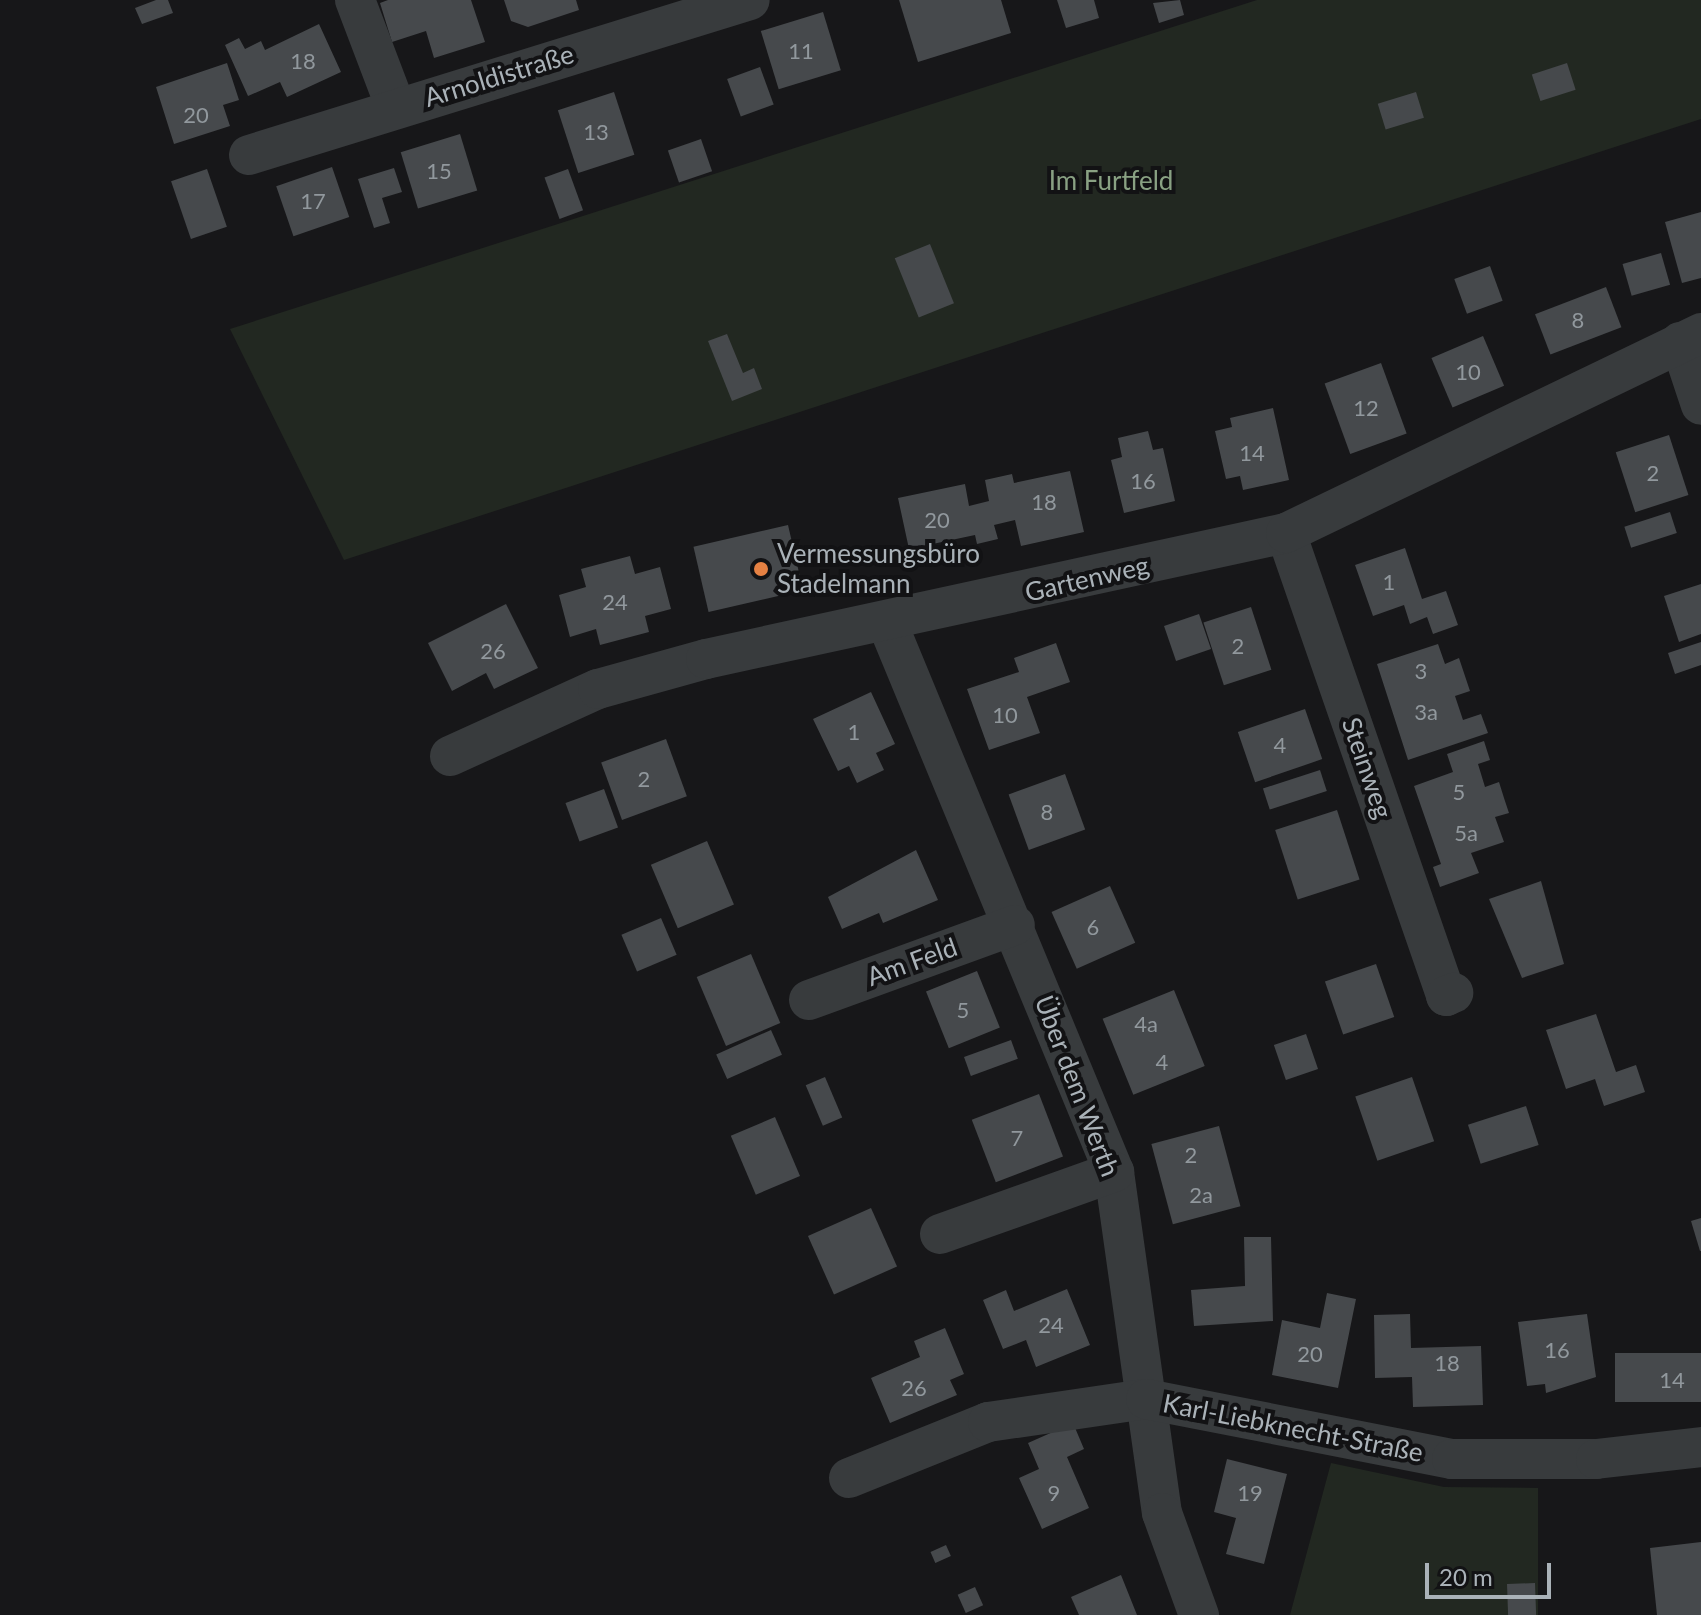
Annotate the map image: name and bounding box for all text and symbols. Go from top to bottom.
street label: Arnoldistraße [420,38,578,114]
house number: 11 [788,38,814,64]
house number: 18 [290,48,316,74]
house number: 20 [183,102,209,128]
house number: 13 [583,119,609,145]
house number: 15 [426,158,452,184]
park label: Im Furtfeld [1049,165,1173,197]
house number: 17 [300,188,326,214]
house number: 8 [1572,307,1584,333]
house number: 10 [1455,359,1481,385]
house number: 12 [1353,395,1379,421]
house number: 14 [1239,440,1265,466]
house number: 2 [1647,460,1659,486]
house number: 16 [1130,468,1156,494]
house number: 18 [1031,489,1057,515]
house number: 20 [924,507,950,533]
place label: Vermessungsbüro Stadelmann [777,538,980,600]
street label: Gartenweg [1022,550,1152,608]
marker: Vermessungsbüro Stadelmann [752,560,770,578]
house number: 1 [1383,569,1395,595]
house number: 24 [602,589,628,615]
house number: 2 [1232,633,1244,659]
house number: 26 [480,638,506,664]
house number: 3 [1415,658,1427,684]
house number: 3a [1414,699,1438,725]
house number: 10 [992,702,1018,728]
street label: Steinweg [1335,713,1399,823]
house number: 1 [848,719,860,745]
house number: 4 [1274,732,1286,758]
house number: 2 [638,766,650,792]
house number: 5 [1453,779,1465,805]
house number: 8 [1041,799,1053,825]
house number: 5a [1454,820,1478,846]
house number: 6 [1087,914,1099,940]
street label: Am Feld [863,931,961,993]
street label: Über dem Werth [1028,991,1126,1181]
house number: 5 [957,997,969,1023]
house number: 4a [1134,1011,1158,1037]
house number: 4 [1156,1049,1168,1075]
house number: 7 [1011,1125,1023,1151]
house number: 2 [1185,1142,1197,1168]
house number: 2a [1189,1182,1213,1208]
house number: 24 [1038,1312,1064,1338]
house number: 16 [1544,1337,1570,1363]
house number: 20 [1297,1341,1323,1367]
house number: 18 [1434,1350,1460,1376]
house number: 14 [1659,1367,1685,1393]
house number: 26 [901,1375,927,1401]
street label: Karl-Liebknecht-Straße [1160,1387,1426,1469]
house number: 9 [1048,1480,1060,1506]
house number: 19 [1237,1480,1263,1506]
scale bar [1429,1547,1555,1597]
text: 20 m [1439,1562,1493,1591]

